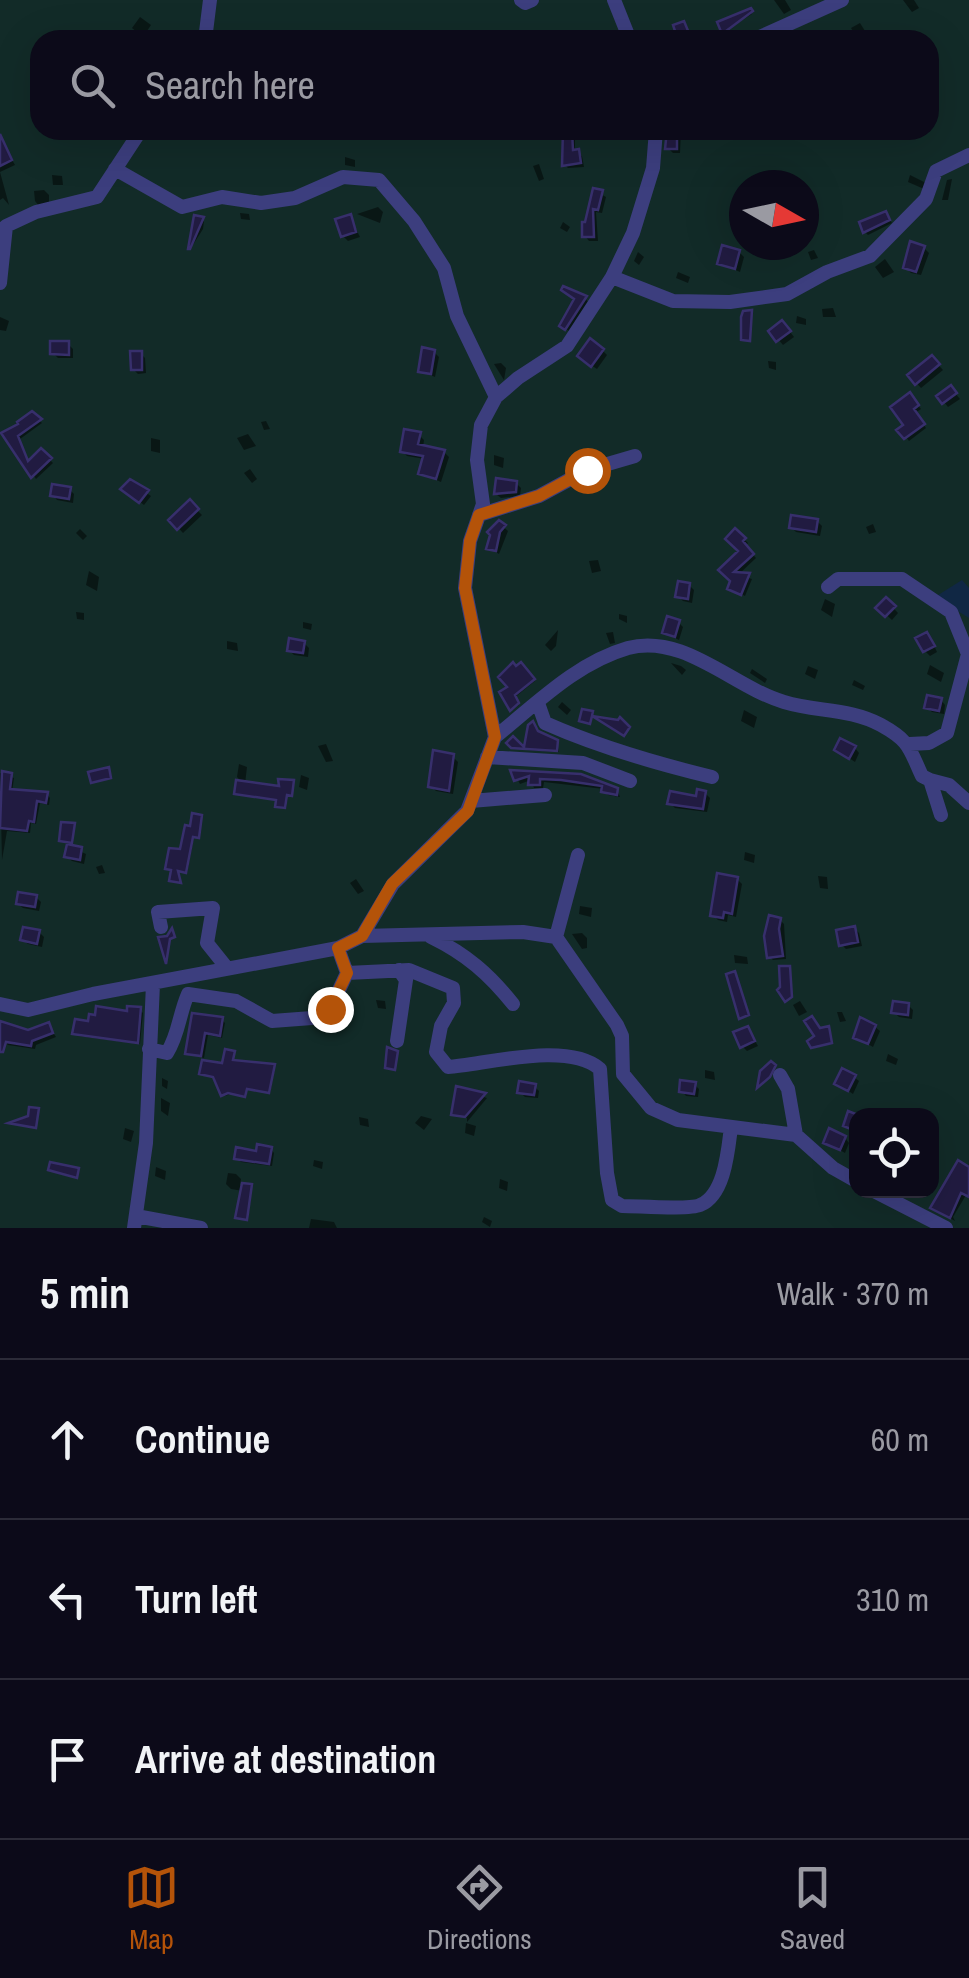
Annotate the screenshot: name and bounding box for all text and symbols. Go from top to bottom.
search box [30,30,939,140]
icon: search [65,58,120,113]
text: Search here [145,60,315,111]
north arrow [729,170,819,260]
route start [565,448,611,494]
route end [308,987,354,1033]
map controls [849,1108,939,1198]
button: locate [849,1108,939,1198]
text: 5 min [40,1265,130,1321]
text: Walk · 370 m [777,1272,929,1315]
icon: ahead [40,1412,95,1467]
text: Continue [135,1414,270,1465]
text: 60 m [871,1418,929,1461]
icon: left [40,1572,95,1627]
text: Turn left [135,1574,257,1625]
text: 310 m [856,1578,929,1621]
icon: arrive [40,1732,95,1787]
text: Arrive at destination [135,1734,436,1785]
tab: Map [124,1860,179,1958]
tab: Directions [427,1860,532,1958]
tab: Saved [780,1860,845,1958]

